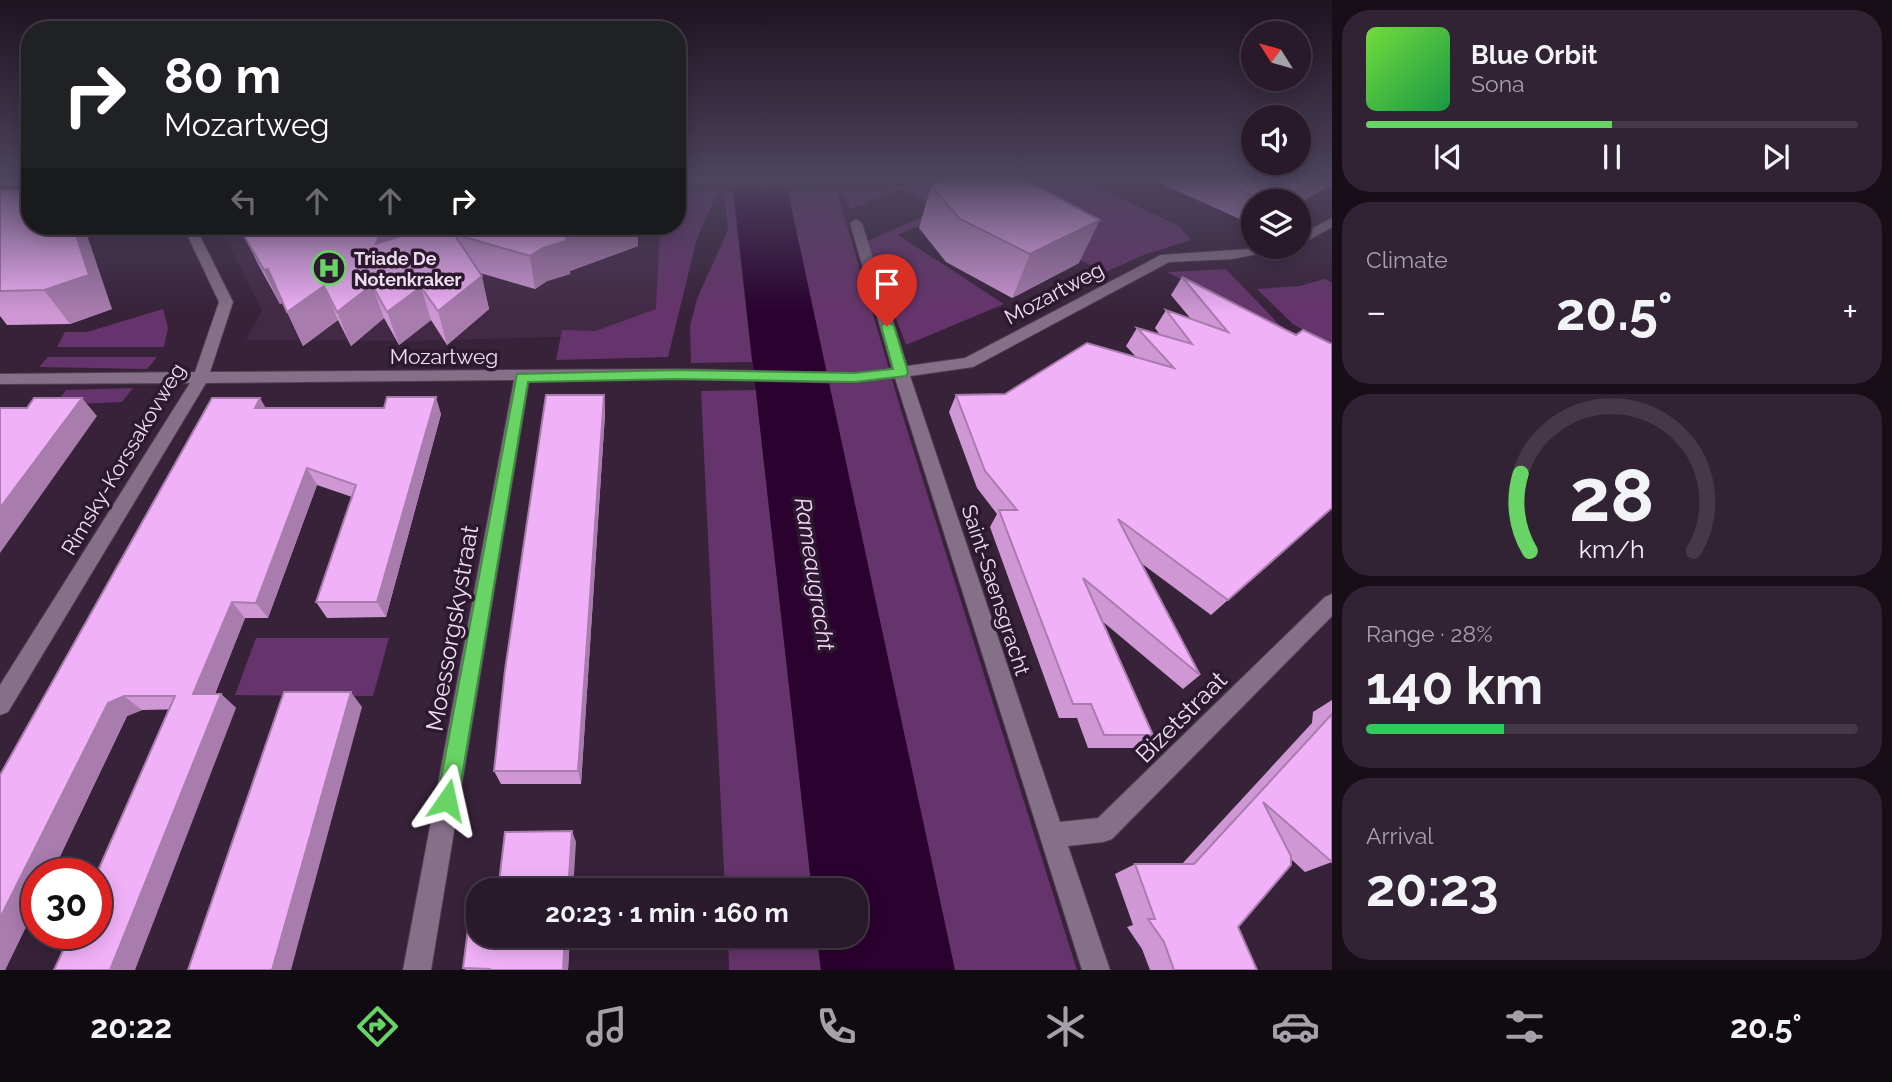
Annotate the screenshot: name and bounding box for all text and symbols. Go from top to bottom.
north arrow [1241,21,1311,91]
map controls [1241,21,1311,259]
text: Blue Orbit [1471,40,1598,70]
text: 80 m [164,47,281,104]
icon: right [49,49,140,140]
text: Sona [1471,70,1525,97]
button: sound [1241,105,1311,175]
text: Mozartweg [164,106,330,143]
icon: previous [1429,138,1467,176]
icon: pause [1593,138,1631,176]
icon: next [1757,138,1795,176]
icon: left [225,182,263,220]
icon: ahead [298,182,336,220]
icon: ahead [371,182,409,220]
icon: right [444,182,482,220]
button: layers [1241,189,1311,259]
text: Climate [1366,246,1448,273]
place label: Triade De Notenkraker [354,248,461,290]
hospital icon: Triade De Notenkraker [310,249,348,287]
pin [857,254,917,326]
street label: Mozartweg [1000,256,1108,330]
icon: arrive [868,265,906,303]
text: 20.5° [1556,281,1673,342]
text: − [1366,289,1386,334]
text: + [1842,289,1858,334]
street label: Mozartweg [390,344,498,369]
street label: Rimsky-Korssakovweg [56,359,190,559]
text: 28 [1569,453,1655,538]
water label: Rameaugracht [790,496,841,653]
street label: Saint-Saensgracht [957,501,1035,679]
street label: Moessorgskystraat [420,523,484,733]
text: km/h [1579,534,1645,564]
text: Range · 28% [1366,620,1493,647]
text: 140 km [1366,655,1543,716]
street label: Bizetstraat [1129,665,1233,769]
position arrow [410,763,484,837]
text: Arrival [1366,822,1433,849]
text: 20:23 [1366,857,1498,918]
speed limit sign: 30 [21,858,112,949]
text: 20:23 · 1 min · 160 m [545,898,789,928]
icon: directions [353,1002,402,1051]
icon: music [582,1002,631,1051]
icon: phone [812,1002,861,1051]
icon: climate [1041,1002,1090,1051]
icon: car [1271,1002,1320,1051]
icon: filters [1500,1002,1549,1051]
text: 20:22 [90,1008,172,1045]
text: 20.5° [1730,1008,1802,1045]

